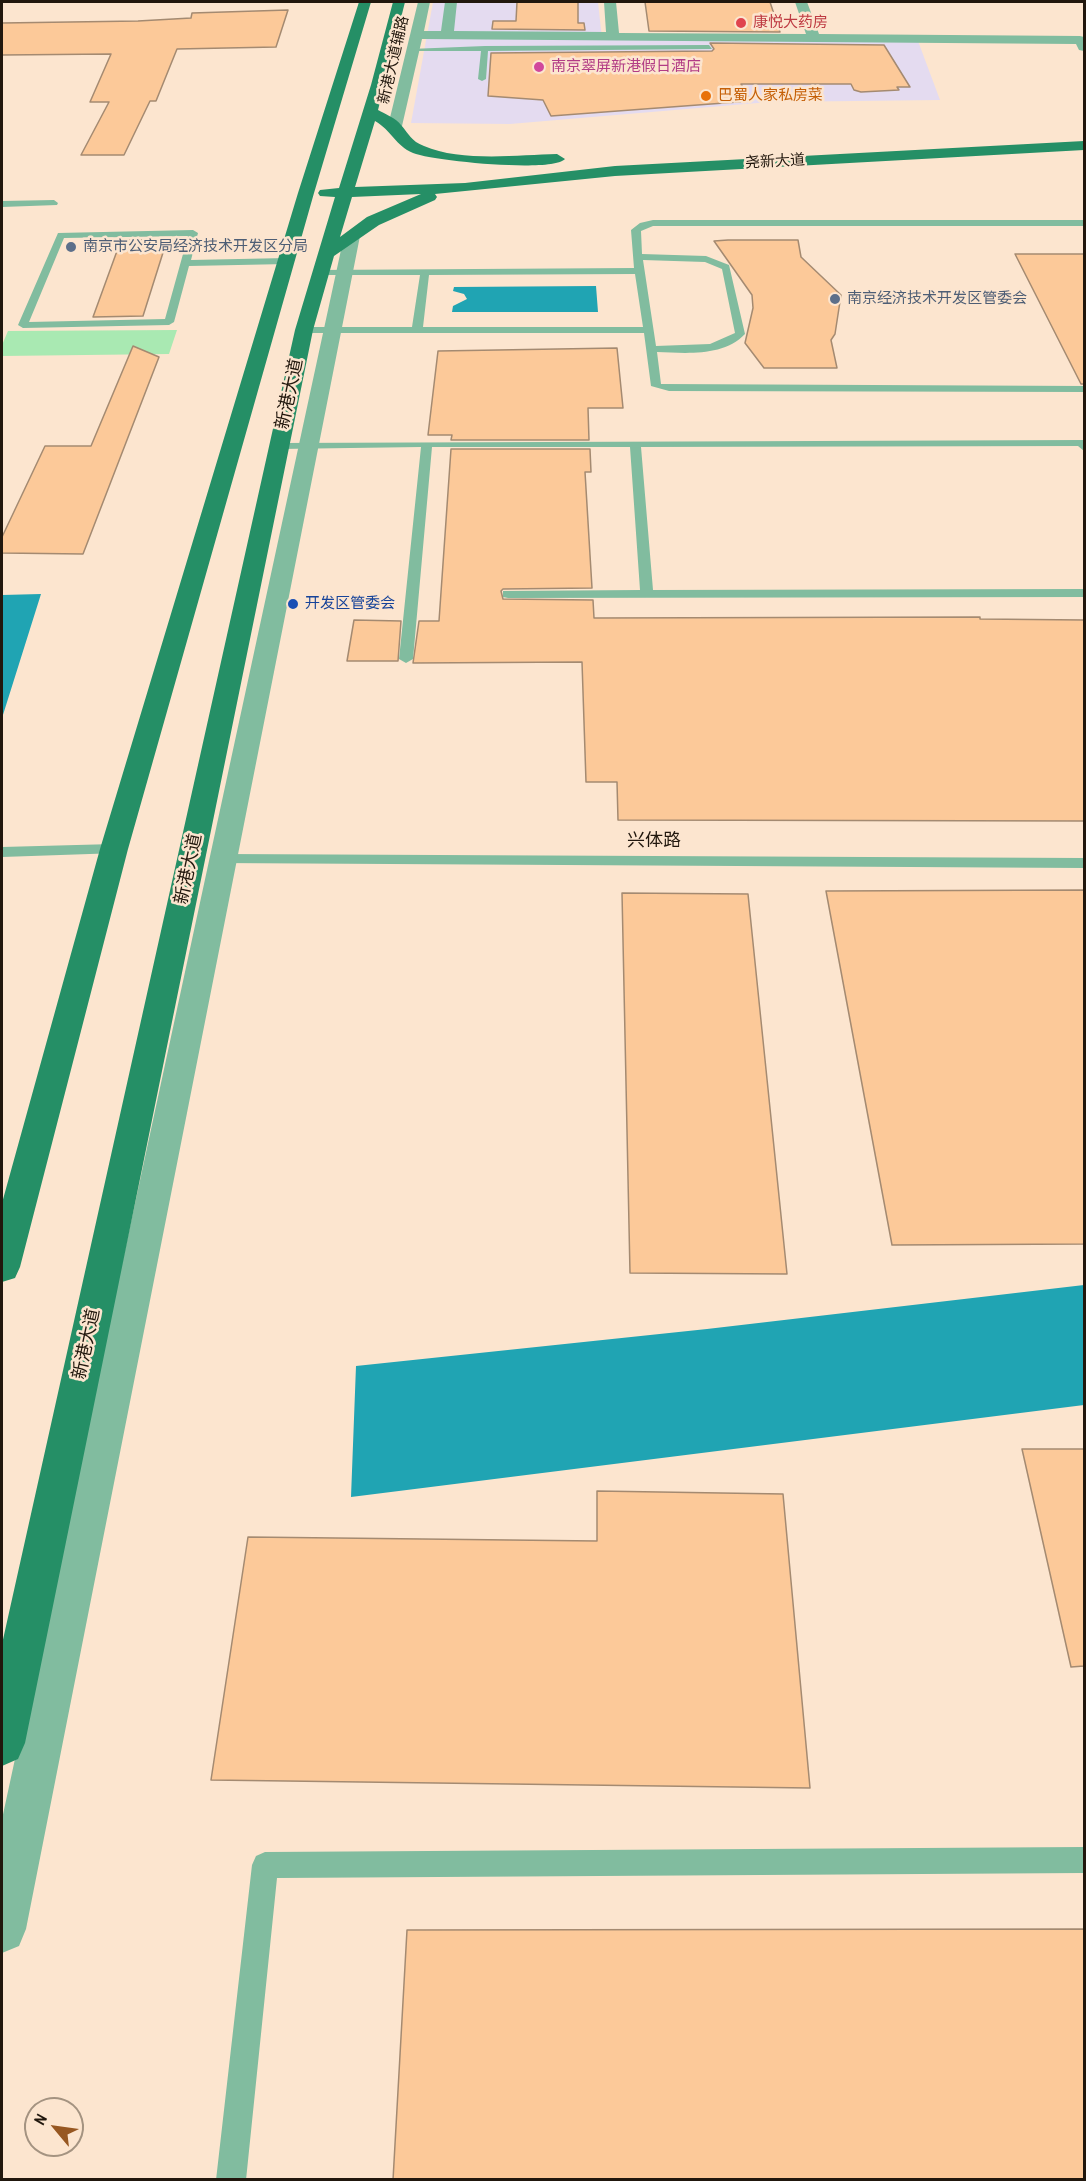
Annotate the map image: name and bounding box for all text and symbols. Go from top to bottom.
street label: 新港大道辅路 [375,14,413,106]
place label: 康悦大药房 [753,14,828,32]
marker: 康悦大药房 [734,16,748,30]
place label: 南京翠屏新港假日酒店 [551,58,701,76]
marker: 南京翠屏新港假日酒店 [532,60,546,74]
place label: 巴蜀人家私房菜 [718,87,823,105]
marker: 巴蜀人家私房菜 [699,89,713,103]
street label: 尧新大道 [745,151,805,173]
place label: 南京市公安局经济技术开发区分局 [83,238,308,256]
marker: 南京市公安局经济技术开发区分局 [64,240,78,254]
place label: 南京经济技术开发区管委会 [847,290,1027,308]
marker: 南京经济技术开发区管委会 [828,292,842,306]
street label: 新港大道 [272,357,308,431]
place label: 开发区管委会 [305,595,395,613]
marker: 开发区管委会 [286,597,300,611]
street label: 兴体路 [627,830,681,852]
street label: 新港大道 [171,832,207,906]
street label: 新港大道 [69,1307,105,1381]
north arrow [24,2097,84,2157]
text: N [28,2110,52,2129]

